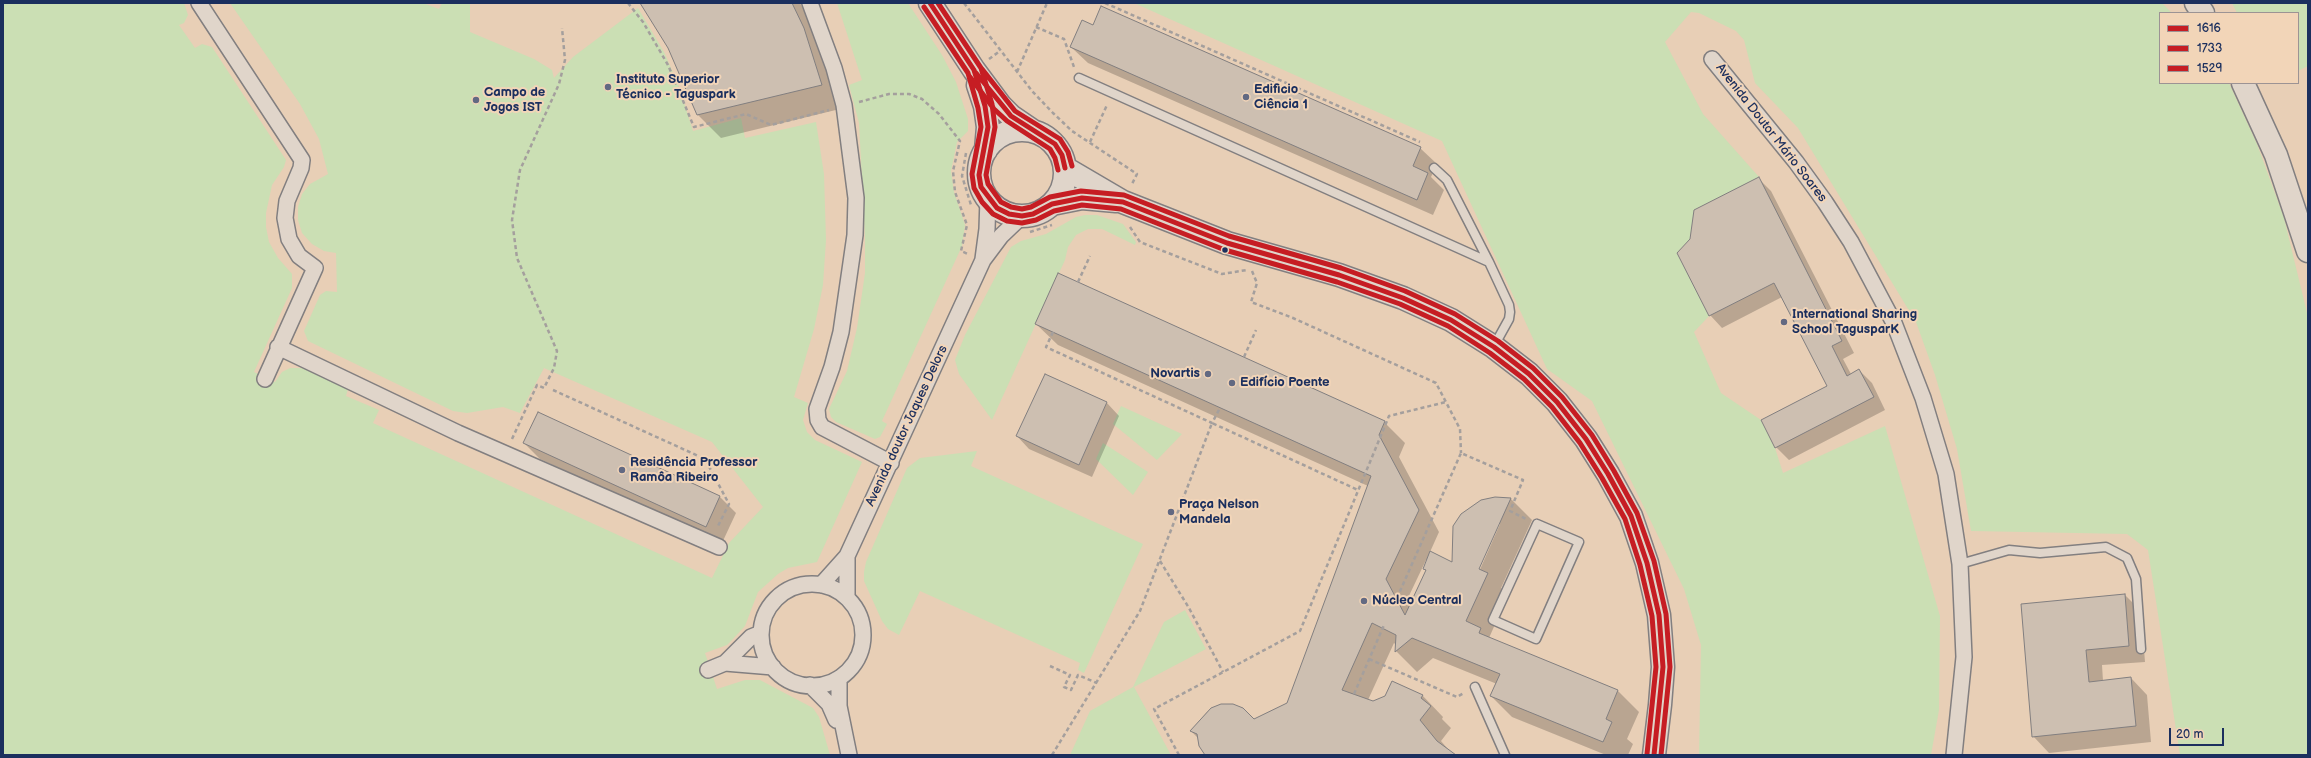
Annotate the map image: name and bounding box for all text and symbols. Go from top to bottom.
legend [2159,12,2299,84]
text: 1616 [2197,21,2221,36]
text: 1733 [2197,41,2222,56]
street label: Avenida Doutor Mário Soares [1712,61,1830,205]
text: 1529 [2197,61,2223,76]
place label: Instituto Superior Técnico - Taguspark [616,72,735,103]
marker: Instituto Superior Técnico - Taguspark [603,82,613,92]
place label: Edificio Ciência 1 [1254,82,1308,113]
place label: Campo de Jogos IST [484,85,545,116]
marker: Edificio Ciência 1 [1241,92,1251,102]
marker: Campo de Jogos IST [471,95,481,105]
unlabelled marker [1220,245,1230,255]
place label: International Sharing School TagusparK [1792,307,1917,338]
marker: International Sharing School TagusparK [1779,317,1789,327]
street label: Avenida doutor Jaques Delors [863,343,951,509]
place label: Novartis [1150,366,1200,382]
marker: Novartis [1203,369,1213,379]
place label: Edifício Poente [1240,375,1330,391]
marker: Edifício Poente [1227,378,1237,388]
place label: Residência Professor Ramôa Ribeiro [630,455,757,486]
marker: Residência Professor Ramôa Ribeiro [617,465,627,475]
place label: Praça Nelson Mandela [1179,497,1259,528]
marker: Praça Nelson Mandela [1166,507,1176,517]
place label: Núcleo Central [1372,593,1462,609]
marker: Núcleo Central [1359,596,1369,606]
scale bar [2171,720,2226,746]
text: 20 m [2176,727,2203,742]

